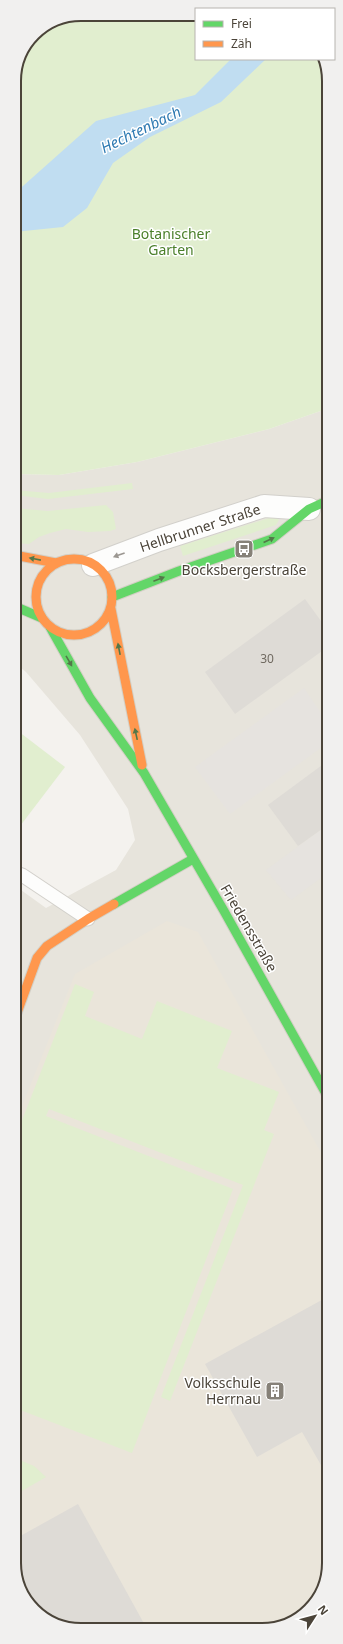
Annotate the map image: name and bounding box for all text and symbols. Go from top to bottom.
legend [195,8,335,60]
text: Frei [231,15,252,32]
text: Zäh [231,35,252,52]
water label: Hechtenbach [97,101,184,157]
park label: Botanischer Garten [132,224,210,259]
street label: Hellbrunner Straße [137,499,263,556]
one-way arrow [263,537,275,543]
bus stop icon: Bocksbergerstraße [233,538,255,560]
one-way arrow [112,553,124,559]
one-way arrow [29,556,41,562]
place label: Bocksbergerstraße [182,560,306,579]
one-way arrow [153,576,165,582]
one-way arrow [115,643,121,656]
house number: 30 [260,650,274,667]
one-way arrow [66,655,73,667]
one-way arrow [132,728,138,741]
street label: Friedensstraße [217,880,282,975]
place label: Volksschule Herrnau [184,1373,261,1408]
building icon: Volksschule Herrnau [264,1380,286,1402]
north arrow [295,1596,335,1636]
text: N [315,1602,332,1618]

